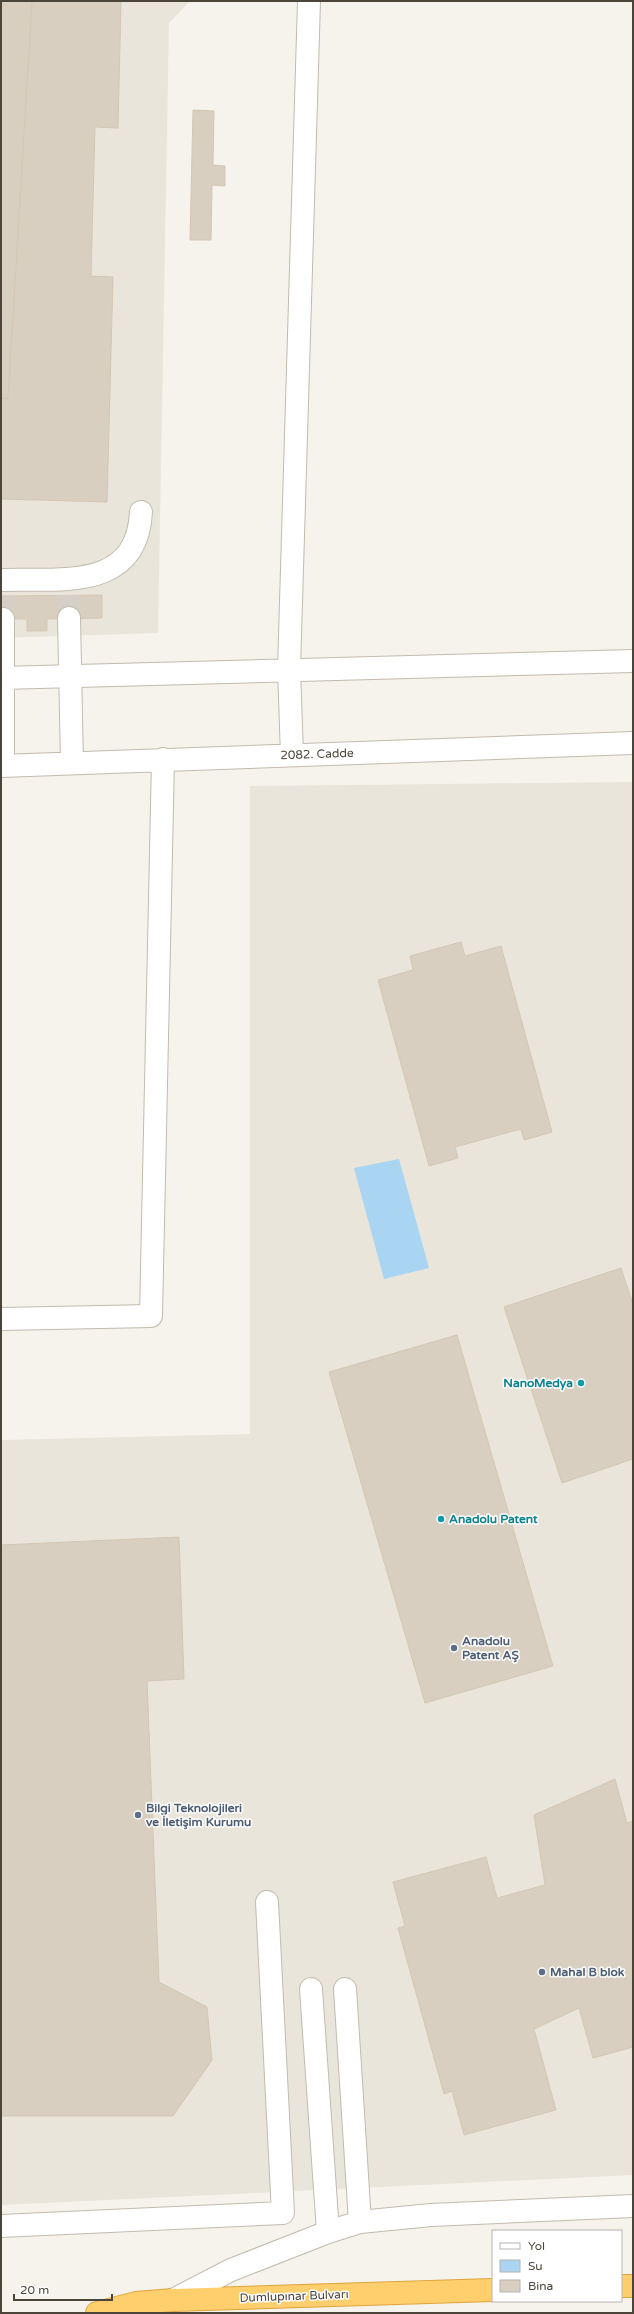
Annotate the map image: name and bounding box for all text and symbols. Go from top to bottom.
street label: 2082. Cadde [280,746,354,762]
place label: NanoMedya [503,1376,573,1391]
marker: NanoMedya [576,1378,586,1388]
place label: Anadolu Patent [449,1512,538,1526]
marker: Anadolu Patent [436,1514,446,1524]
place label: Anadolu Patent AŞ [462,1634,519,1663]
marker: Anadolu Patent AŞ [449,1643,459,1653]
place label: Bilgi Teknolojileri ve İletişim Kurumu [146,1801,251,1830]
marker: Bilgi Teknolojileri ve İletişim Kurumu [133,1810,143,1820]
place label: Mahal B blok [550,1965,625,1979]
marker: Mahal B blok [537,1967,547,1977]
legend [492,2230,622,2302]
text: Yol [528,2239,545,2253]
text: Su [528,2259,543,2273]
scale bar [14,2276,112,2302]
text: Bina [528,2279,553,2293]
text: 20 m [20,2283,49,2297]
street label: Dumlupınar Bulvarı [239,2287,349,2305]

